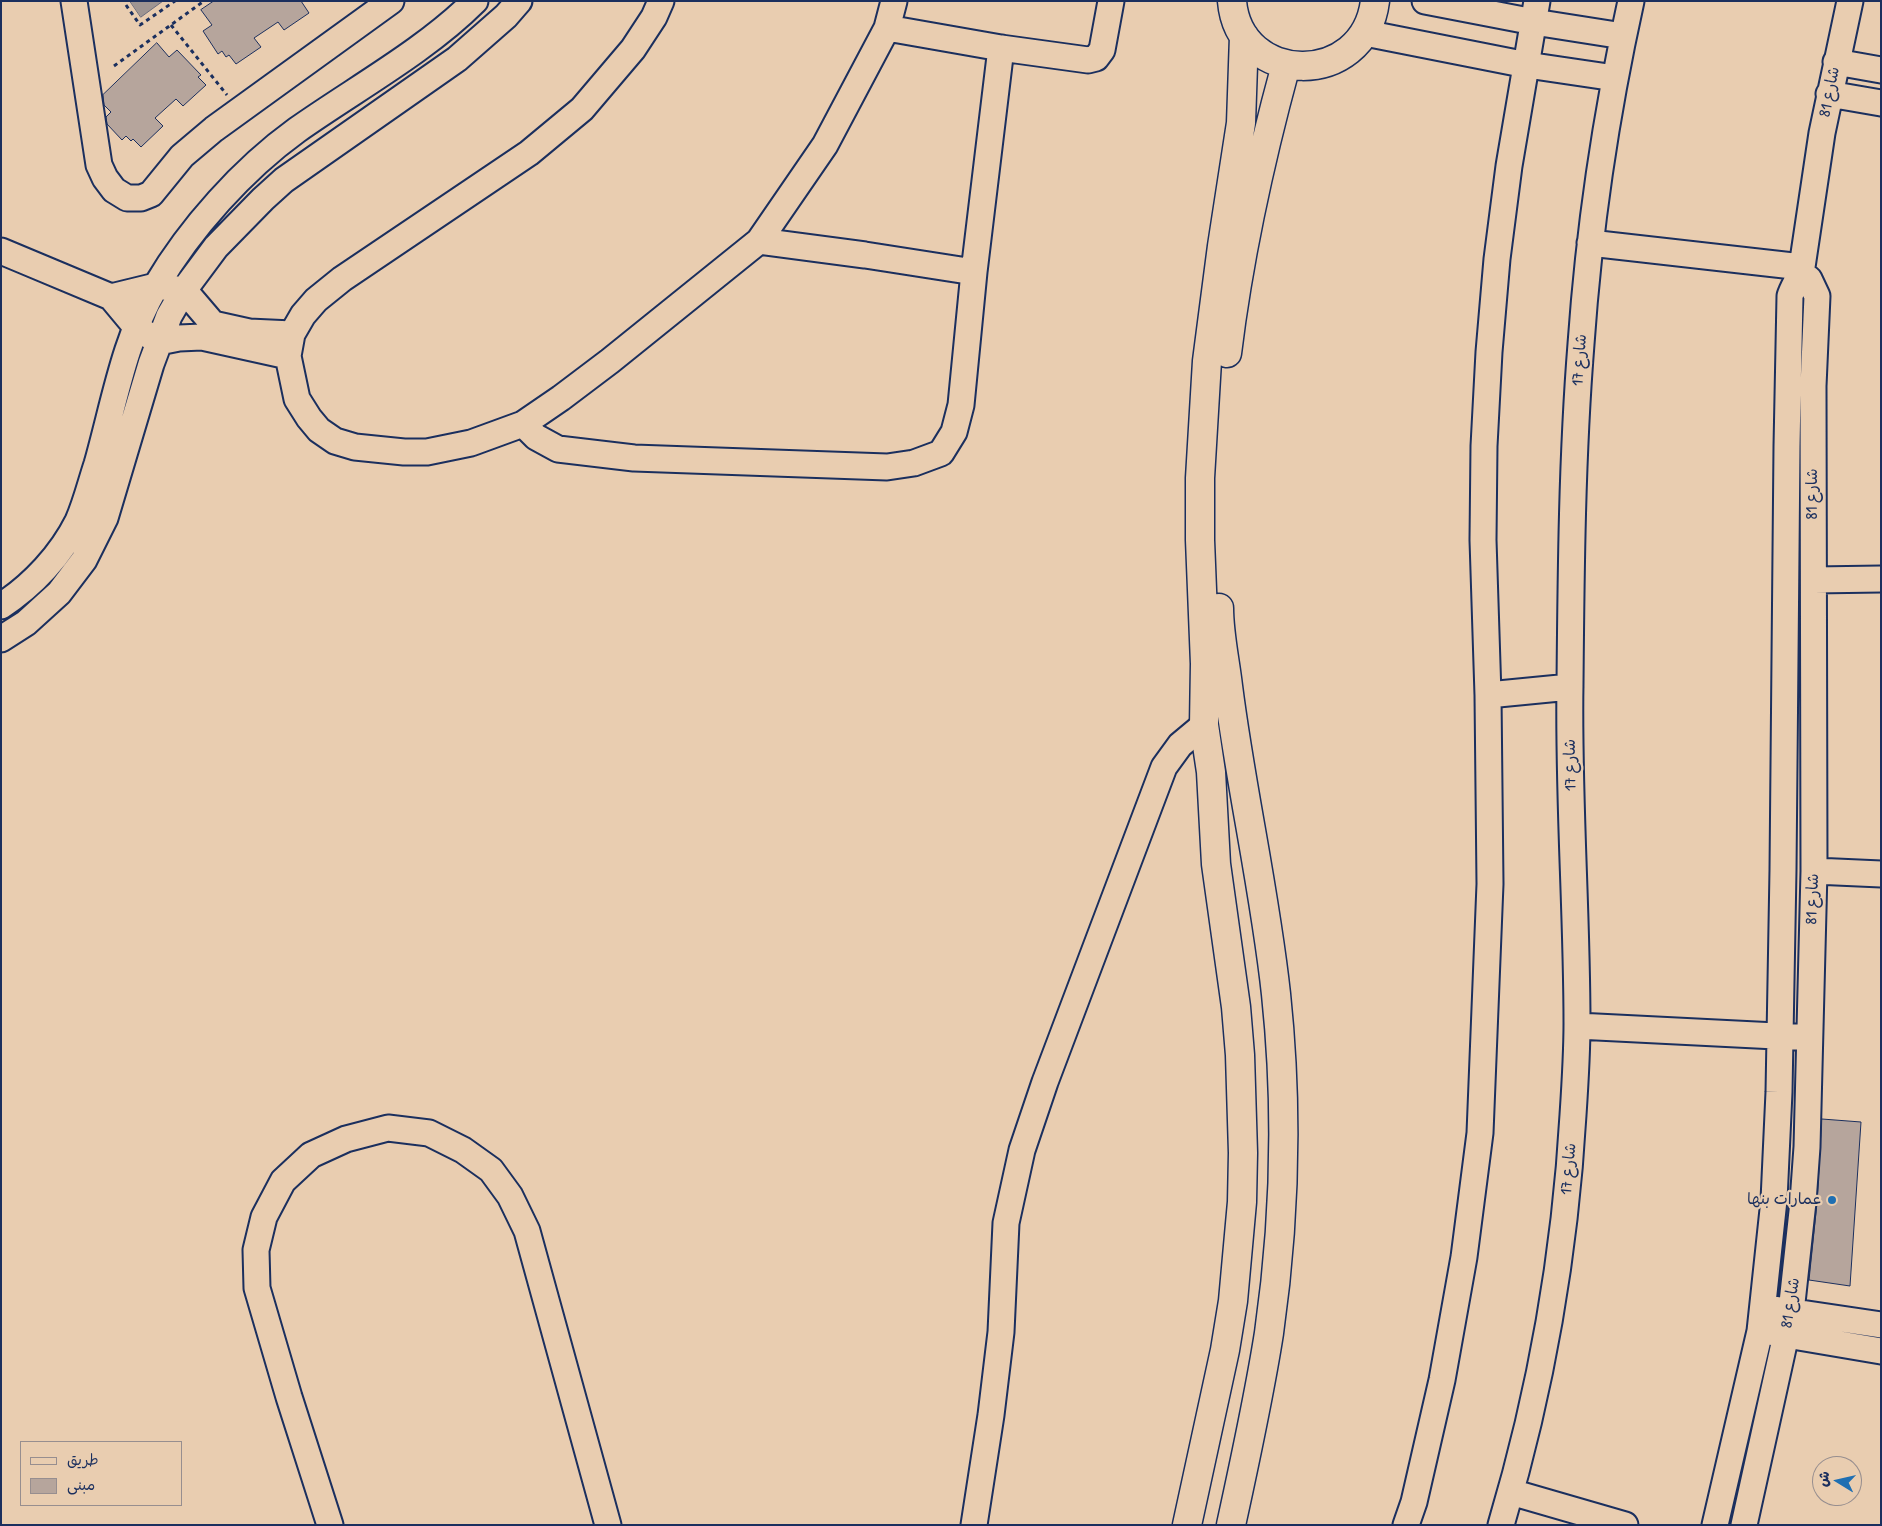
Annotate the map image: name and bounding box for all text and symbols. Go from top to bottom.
street label: شارع 81 [1816,65,1844,119]
street label: شارع 17 [1569,333,1591,387]
street label: شارع 81 [1803,468,1823,520]
street label: شارع 17 [1561,739,1581,791]
street label: شارع 81 [1803,873,1823,925]
street label: شارع 17 [1557,1142,1581,1196]
place label: عمارات بنها [1747,1190,1822,1210]
marker: عمارات بنها [1826,1194,1838,1206]
street label: شارع 81 [1778,1276,1804,1330]
legend [20,1441,182,1506]
text: طريق [67,1449,99,1470]
north arrow [1812,1456,1862,1506]
text: ش [1812,1470,1833,1488]
text: مبنى [67,1474,95,1495]

